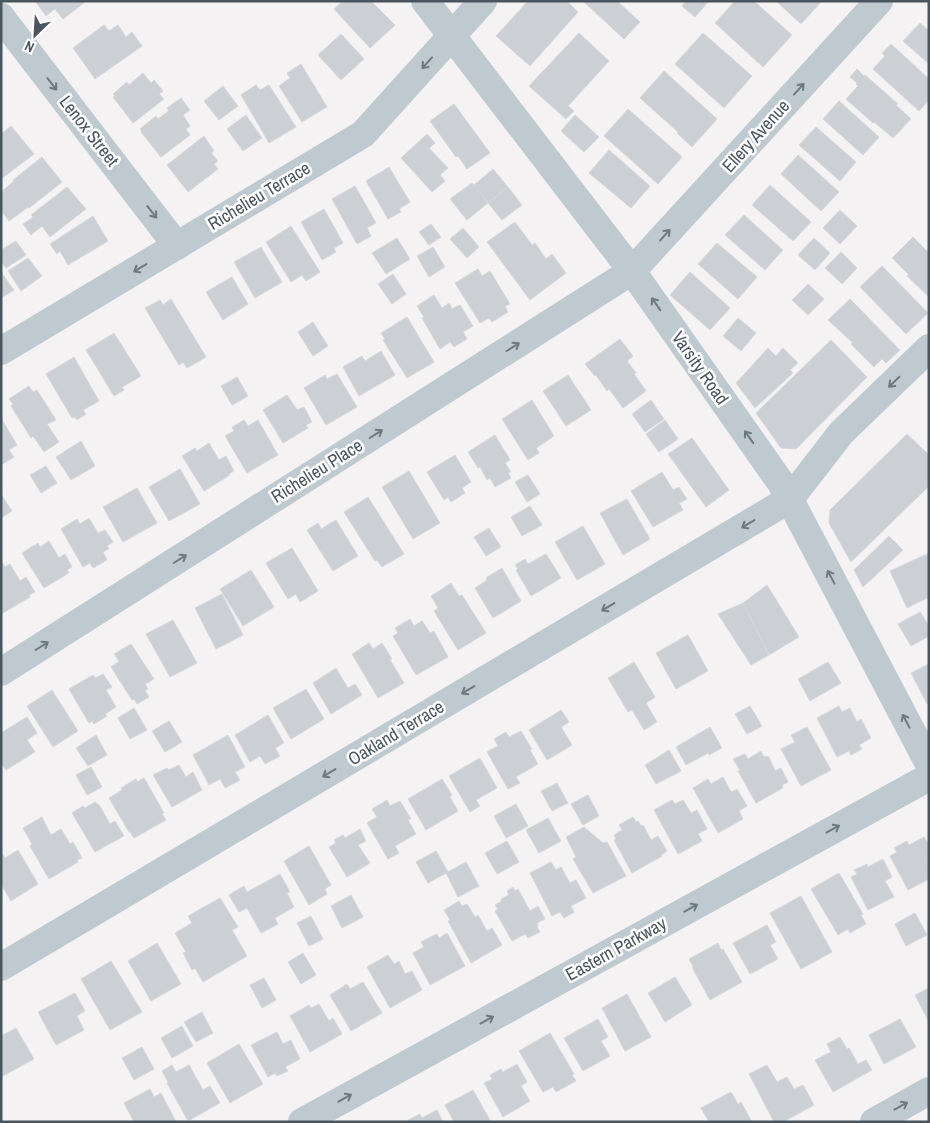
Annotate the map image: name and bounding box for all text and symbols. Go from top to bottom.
north arrow [10,10,60,60]
text: N [22,37,37,57]
one-way arrow [421,57,433,70]
one-way arrow [47,77,58,90]
one-way arrow [792,83,804,96]
street label: Lenox Street [54,90,125,171]
street label: Ellery Avenue [716,94,795,177]
street label: Richelieu Terrace [203,155,315,236]
one-way arrow [146,206,157,219]
one-way arrow [659,228,671,241]
one-way arrow [134,263,148,273]
one-way arrow [650,298,661,311]
street label: Varsity Road [666,326,735,409]
one-way arrow [505,341,519,351]
one-way arrow [887,376,900,388]
one-way arrow [368,429,382,439]
one-way arrow [744,430,754,444]
street label: Richelieu Place [266,433,367,509]
one-way arrow [741,519,755,529]
one-way arrow [172,553,186,563]
one-way arrow [826,570,835,585]
one-way arrow [602,602,616,612]
one-way arrow [35,640,49,650]
one-way arrow [462,685,476,695]
street label: Oakland Terrace [343,694,448,771]
one-way arrow [901,714,910,729]
one-way arrow [322,768,336,778]
one-way arrow [826,824,841,834]
one-way arrow [683,902,698,912]
street label: Eastern Parkway [561,910,671,987]
one-way arrow [480,1015,495,1025]
one-way arrow [338,1093,353,1103]
one-way arrow [894,1101,908,1111]

